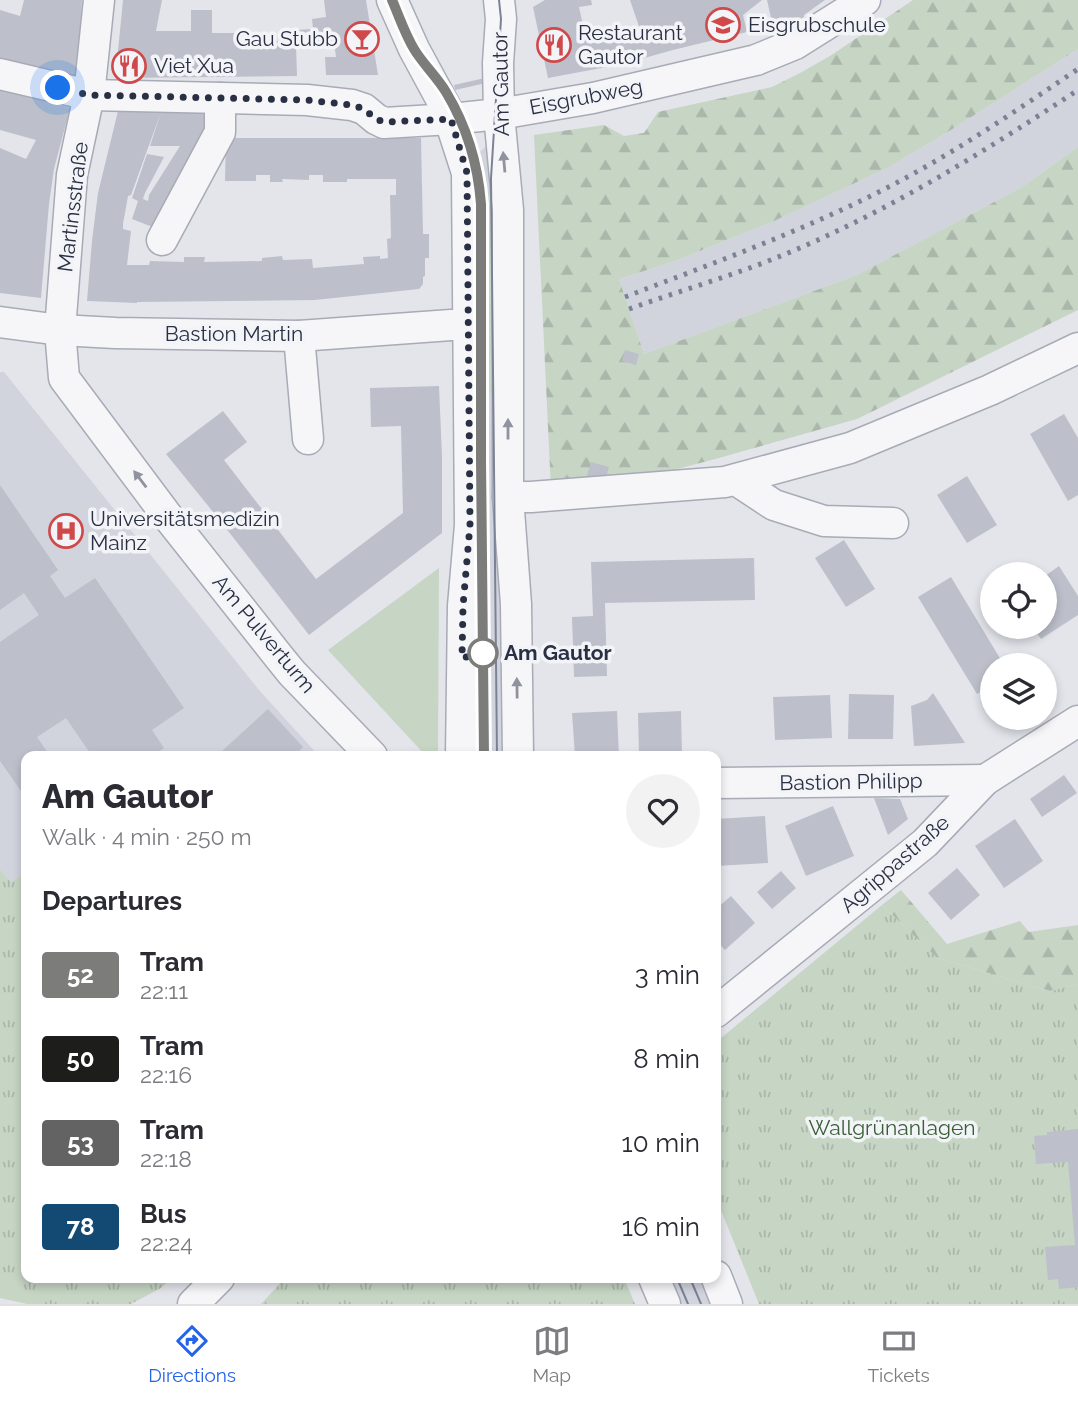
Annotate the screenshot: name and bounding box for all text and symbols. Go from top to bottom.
school or university icon: Eisgrubschule [704,6,742,44]
place label: Eisgrubschule [748,12,886,37]
bar icon: Gau Stubb [343,20,381,58]
place label: Restaurant Gautor [578,20,683,69]
place label: Gau Stubb [236,26,338,51]
restaurant icon: Restaurant Gautor [535,26,573,64]
street label: Am Gautor [487,31,514,136]
restaurant icon: Viet Xua [110,47,148,85]
place label: Viet Xua [154,53,234,78]
your location [40,70,75,105]
street label: Eisgrubweg [527,73,645,120]
street label: Martinsstraße [52,140,93,273]
one-way arrow [498,151,509,173]
street label: Bastion Martin [165,321,303,346]
one-way arrow [502,417,514,439]
one-way arrow [133,470,147,488]
place label: Universitätsmedizin Mainz [90,506,280,555]
hospital icon: Universitätsmedizin Mainz [47,512,85,550]
map controls [980,562,1057,730]
button: locate [980,562,1057,639]
street label: Am Pulverturm [208,570,321,698]
marker: Am Gautor [468,638,498,668]
place label: Am Gautor [504,640,612,665]
button: layers [980,653,1057,730]
one-way arrow [511,677,523,699]
street label: Bastion Philipp [779,768,923,795]
button: heart [626,774,700,848]
text: Am Gautor [42,777,213,816]
street label: Agrippastraße [835,810,954,918]
text: Walk · 4 min · 250 m [42,823,252,850]
text: Departures [42,886,182,916]
text: Tram [140,947,204,977]
text: 52 [67,960,94,989]
text: 3 min [635,960,700,990]
text: 22:11 [140,977,188,1004]
text: Tram [140,1031,204,1061]
text: 50 [66,1044,95,1073]
text: 8 min [633,1044,700,1074]
text: 22:16 [140,1061,192,1088]
text: Tram [140,1115,204,1145]
park label: Wallgrünanlagen [808,1115,976,1140]
text: 53 [67,1128,94,1157]
text: 10 min [622,1128,700,1158]
text: 22:18 [140,1145,192,1172]
text: Bus [140,1199,187,1229]
text: 78 [67,1212,94,1241]
text: 16 min [622,1212,700,1242]
text: 22:24 [140,1229,193,1256]
tab: Directions [148,1322,236,1386]
tab: Map [532,1322,571,1386]
tab: Tickets [867,1322,930,1386]

